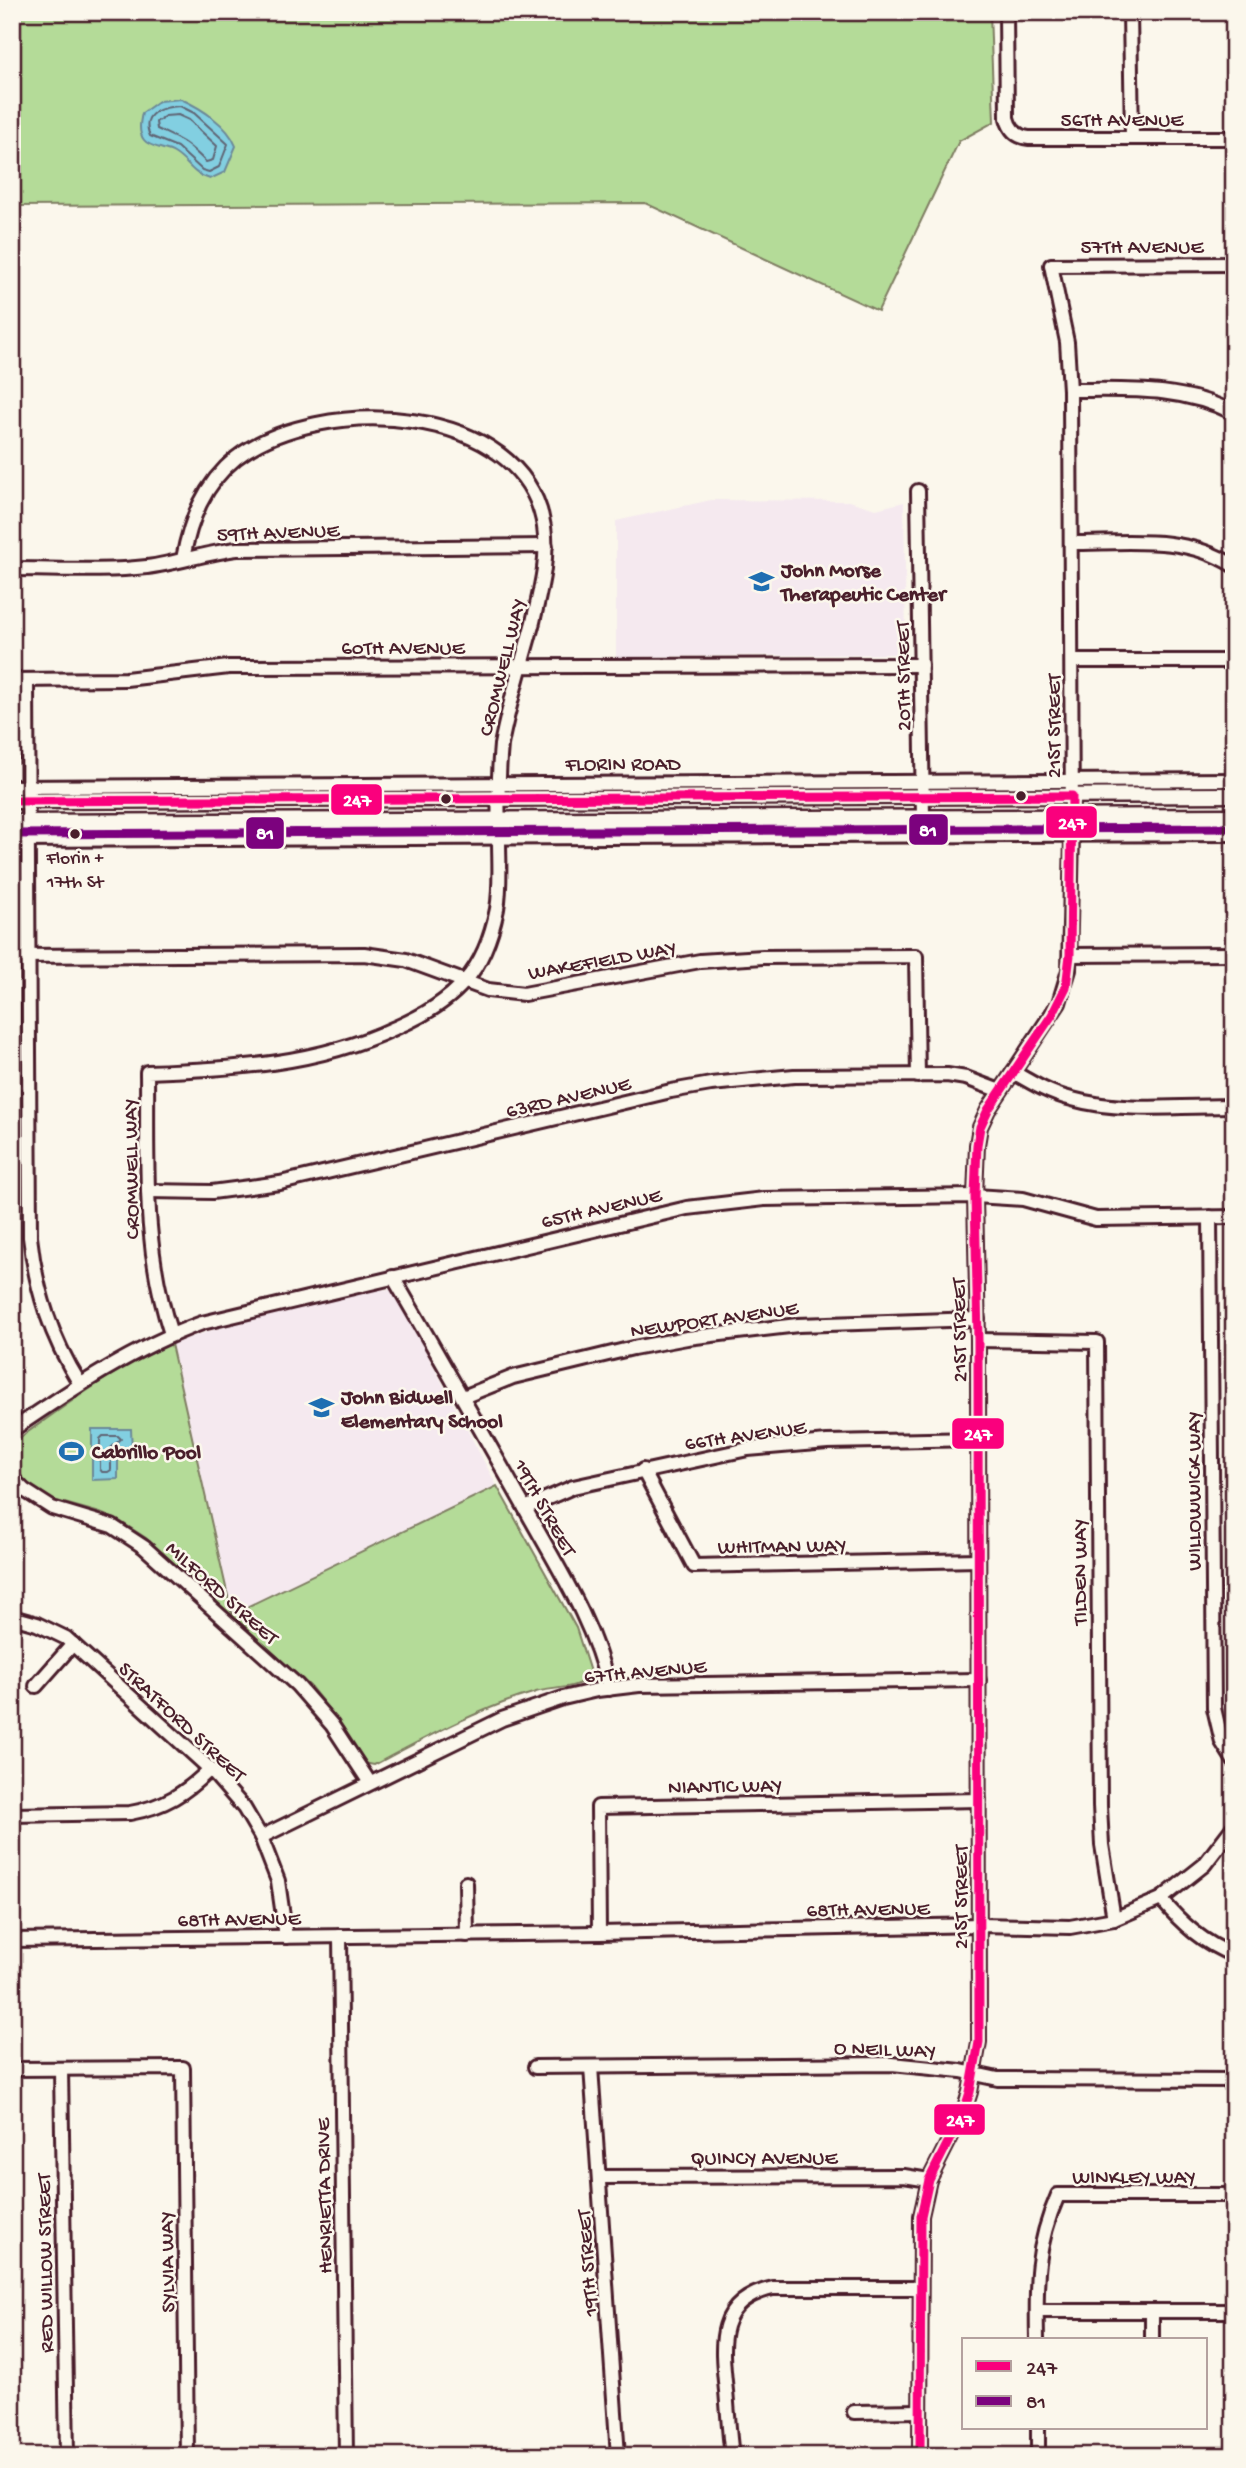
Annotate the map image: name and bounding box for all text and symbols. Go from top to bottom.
street label: 56TH AVENUE [1061,110,1184,135]
street label: 57TH AVENUE [1080,237,1204,262]
street label: 59TH AVENUE [216,520,341,549]
place label: John Morse Therapeutic Center [779,560,948,609]
school or university icon: John Morse Therapeutic Center [747,567,775,595]
street label: CROMWELL WAY [475,596,534,739]
street label: 20TH STREET [892,620,919,731]
street label: 60TH AVENUE [341,638,466,663]
street label: 21ST STREET [1044,673,1069,778]
street label: FLORIN ROAD [564,754,681,779]
line badge: 247 [330,783,383,816]
unlabelled marker [1014,789,1028,803]
text: 247 [343,791,372,814]
unlabelled marker [439,792,453,806]
line badge: 247 [1045,805,1098,839]
line badge: 81 [908,813,949,846]
text: 247 [1058,814,1087,837]
line badge: 81 [245,816,285,850]
text: 81 [919,821,937,844]
text: 81 [256,824,274,847]
marker: Florin + 17th St [68,827,82,841]
place label: Florin + 17th St [45,848,106,895]
street label: WAKEFIELD WAY [527,937,679,988]
street label: 63RD AVENUE [504,1073,634,1126]
street label: CROMWELL WAY [120,1098,147,1240]
street label: 65TH AVENUE [539,1184,665,1236]
street label: 21ST STREET [948,1276,975,1382]
street label: NEWPORT AVENUE [629,1297,801,1346]
place label: John Bidwell Elementary School [340,1387,503,1436]
school or university icon: John Bidwell Elementary School [307,1394,335,1422]
street label: WILLOWWICK WAY [1184,1411,1209,1571]
street label: 66TH AVENUE [683,1416,809,1458]
line badge: 247 [951,1417,1005,1450]
text: 247 [964,1425,993,1448]
sports icon: Cabrillo Pool [58,1437,86,1465]
place label: Cabrillo Pool [91,1442,202,1467]
street label: 19TH STREET [506,1455,580,1562]
street label: TILDEN WAY [1070,1519,1095,1626]
street label: WHITMAN WAY [718,1535,847,1562]
street label: MILFORD STREET [159,1537,283,1652]
street label: 67TH AVENUE [583,1656,708,1691]
street label: STRATFORD STREET [112,1658,250,1790]
street label: NIANTIC WAY [668,1775,782,1802]
street label: 21ST STREET [951,1844,976,1949]
street label: 68TH AVENUE [806,1898,931,1925]
street label: 68TH AVENUE [177,1908,302,1935]
street label: O NEIL WAY [833,2037,936,2066]
line badge: 247 [933,2103,986,2136]
text: 247 [946,2111,975,2134]
street label: HENRIETTA DRIVE [313,2117,340,2274]
street label: QUINCY AVENUE [690,2148,838,2173]
street label: WINKLEY WAY [1072,2167,1196,2192]
street label: RED WILLOW STREET [33,2172,62,2353]
street label: 19TH STREET [573,2208,606,2318]
street label: SYLVIA WAY [156,2211,183,2313]
legend [962,2338,1208,2430]
text: 247 [1026,2358,1058,2383]
text: 81 [1026,2392,1046,2417]

